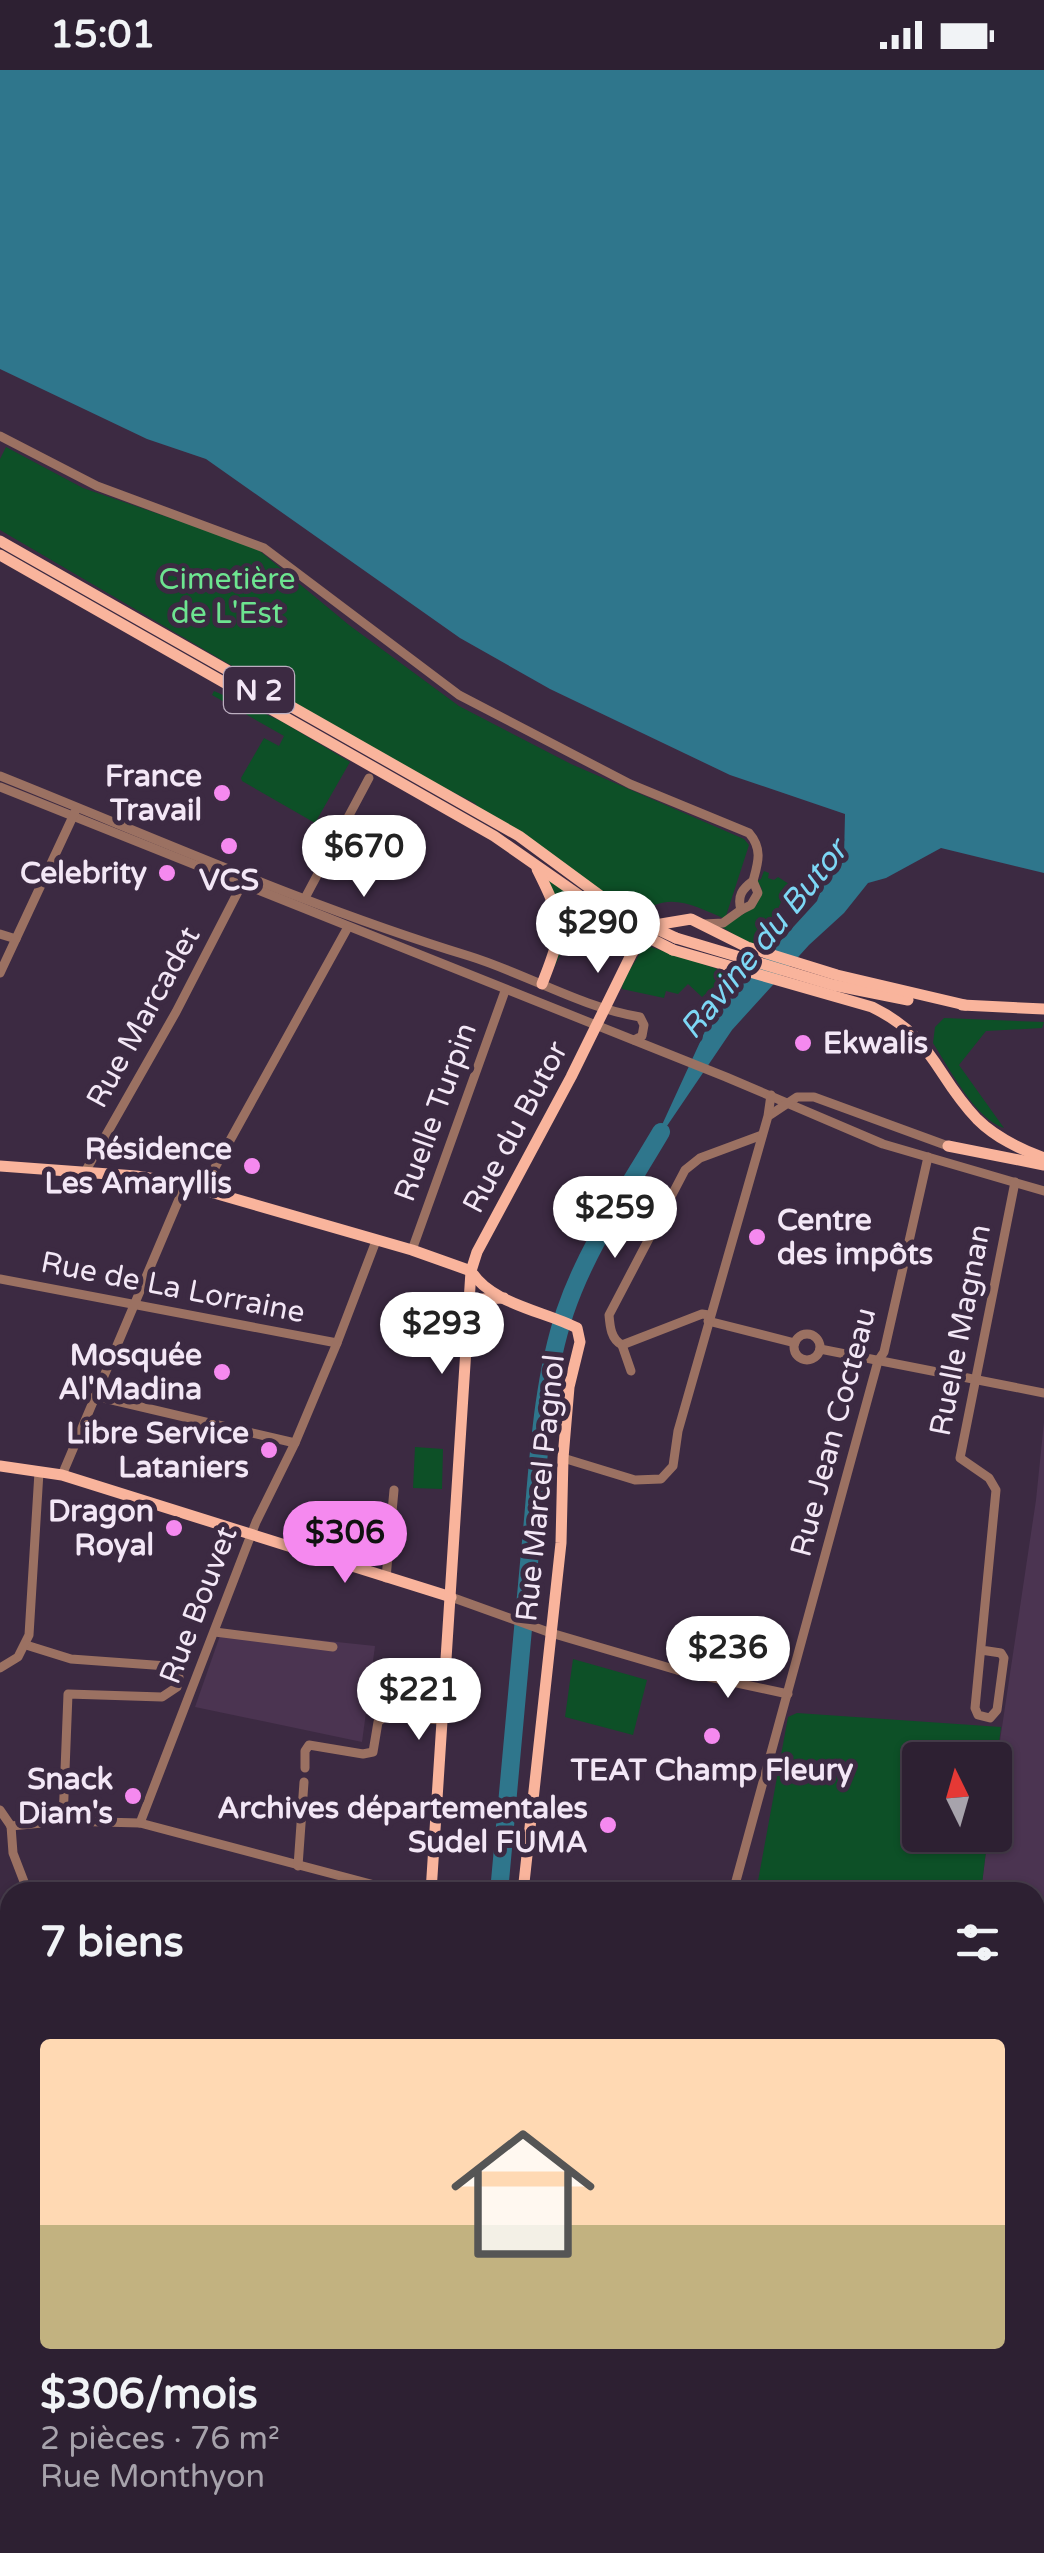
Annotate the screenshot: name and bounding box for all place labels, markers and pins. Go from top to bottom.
place label: France Travail [105,758,202,829]
marker: France Travail [211,782,233,804]
pin: $670 [305,815,423,900]
marker: VCS [218,835,240,857]
place label: Celebrity [20,855,147,892]
marker: Celebrity [156,862,178,884]
place label: VCS [199,862,259,899]
pin: $290 [539,891,657,976]
place label: Ekwalis [823,1025,928,1062]
marker: Ekwalis [792,1032,814,1054]
place label: Résidence Les Amaryllis [45,1131,232,1202]
marker: Résidence Les Amaryllis [241,1155,263,1177]
pin: $259 [556,1176,674,1261]
place label: Centre des impôts [777,1202,933,1273]
marker: Centre des impôts [746,1226,768,1248]
pin: $293 [383,1292,501,1377]
place label: Mosquée Al'Madina [58,1337,202,1408]
marker: Mosquée Al'Madina [211,1361,233,1383]
place label: Libre Service Lataniers [66,1415,249,1486]
marker: Libre Service Lataniers [258,1439,280,1461]
place label: Dragon Royal [48,1493,154,1564]
pin: $306 [286,1501,404,1586]
marker: Dragon Royal [163,1517,185,1539]
pin: $236 [669,1616,787,1701]
pin: $221 [360,1658,478,1743]
marker: TEAT Champ Fleury [701,1725,723,1747]
place label: TEAT Champ Fleury [570,1752,853,1789]
place label: Snack Diam's [18,1761,113,1832]
marker: Snack Diam's [122,1785,144,1807]
place label: Archives départementales Sudel FUMA [217,1790,588,1861]
marker: Archives départementales Sudel FUMA [597,1814,619,1836]

